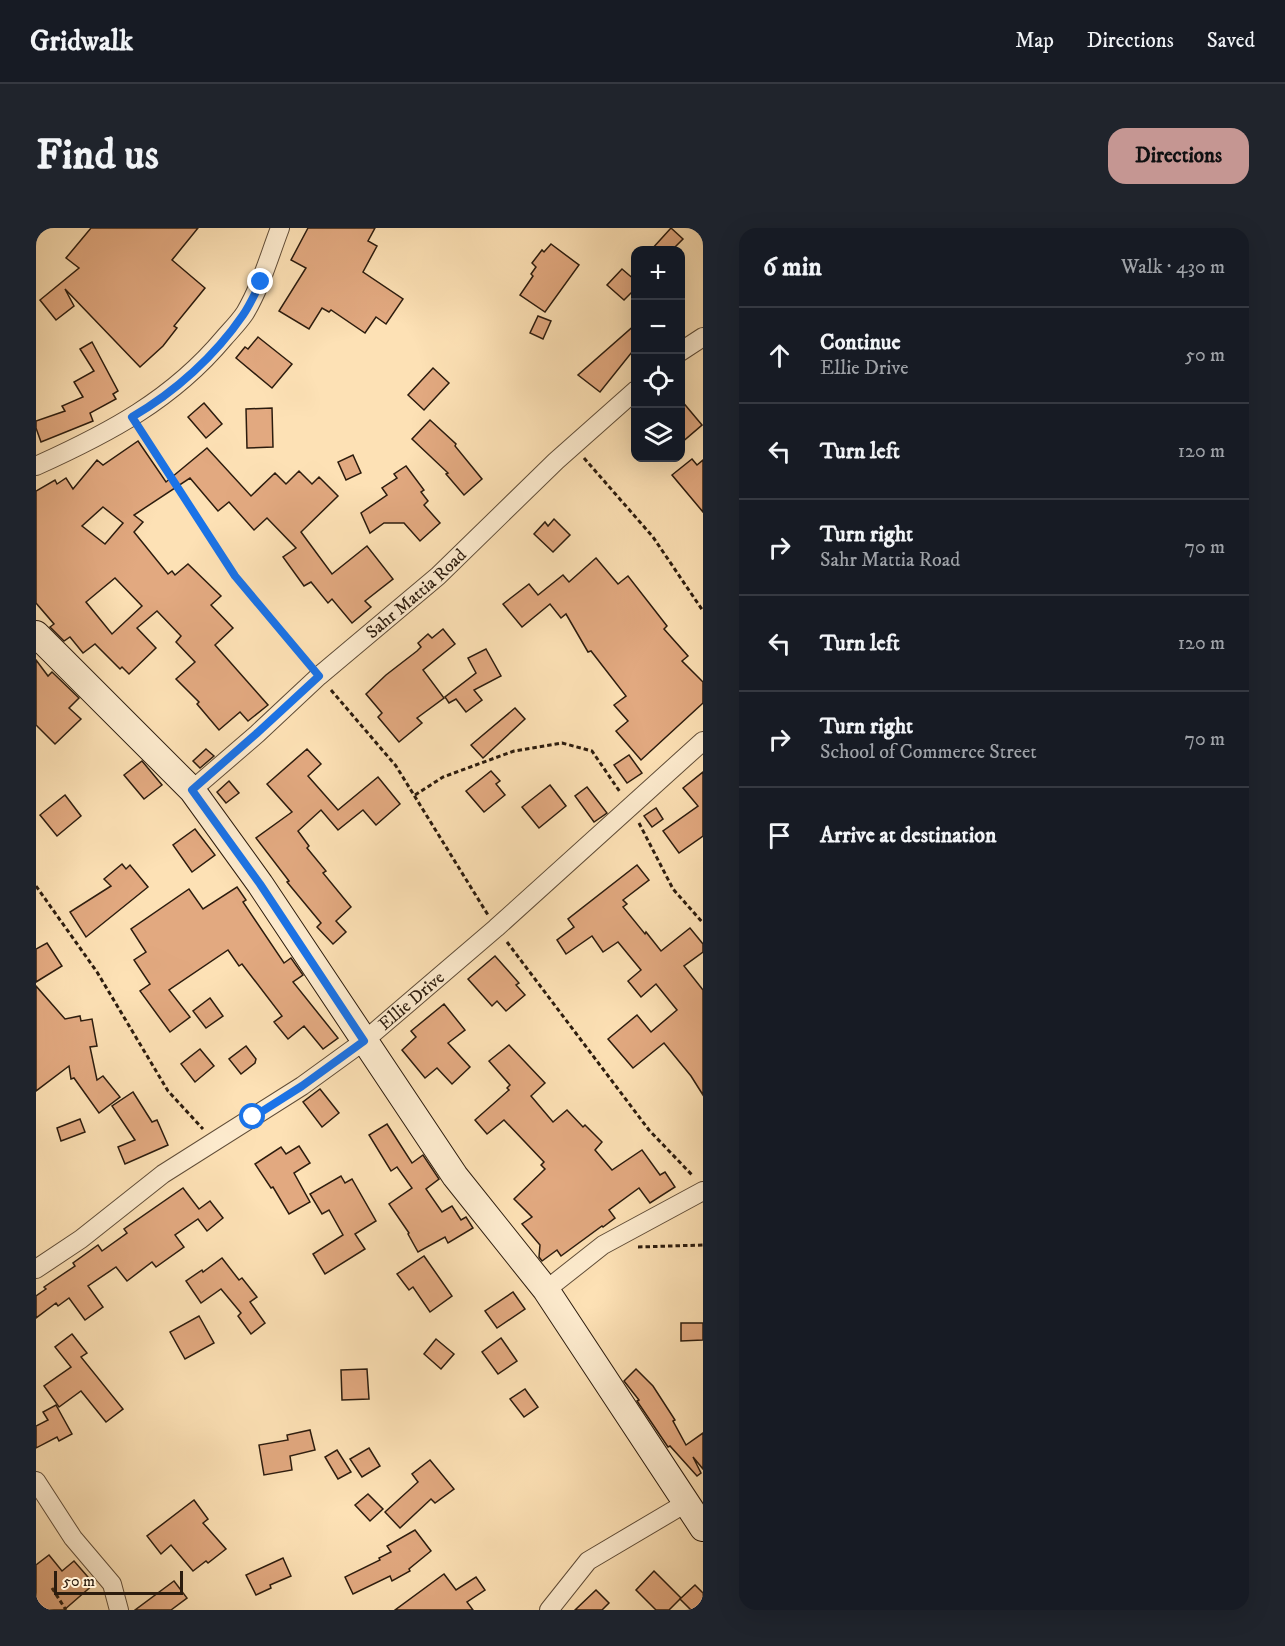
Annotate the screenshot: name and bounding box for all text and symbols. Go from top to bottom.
text: Gridwalk [30,24,133,59]
text: Map [1015,28,1054,54]
text: Directions [1087,28,1174,54]
text: Saved [1207,28,1255,54]
button: Directions [1108,128,1249,184]
text: Find us [36,130,159,182]
map controls [631,246,685,462]
button: + [631,246,685,300]
text: 6 min [763,251,822,284]
text: Walk · 430 m [1121,255,1225,280]
route end [247,268,273,294]
button: − [631,300,685,354]
text: Continue [820,329,901,356]
icon: ahead [763,339,796,372]
text: 50 m [1185,343,1225,368]
button: locate [631,354,685,408]
text: Ellie Drive [820,356,908,381]
button: layers [631,408,685,462]
icon: left [763,435,796,468]
text: Turn left [820,438,900,465]
text: 120 m [1178,439,1225,464]
text: Turn right [820,521,913,548]
icon: right [763,531,796,564]
text: 70 m [1184,535,1225,560]
street label: Sahr Mattia Road [362,544,471,644]
text: Sahr Mattia Road [820,548,960,573]
icon: left [763,627,796,660]
text: Turn left [820,630,900,657]
text: 120 m [1178,631,1225,656]
text: Turn right [820,713,913,740]
icon: right [763,723,796,756]
text: 70 m [1184,727,1225,752]
text: School of Commerce Street [820,740,1037,765]
icon: arrive [763,819,796,852]
text: Arrive at destination [820,822,997,849]
street label: Ellie Drive [374,967,449,1036]
route start [239,1103,265,1129]
scale bar [54,1568,183,1596]
text: 50 m [63,1571,95,1591]

